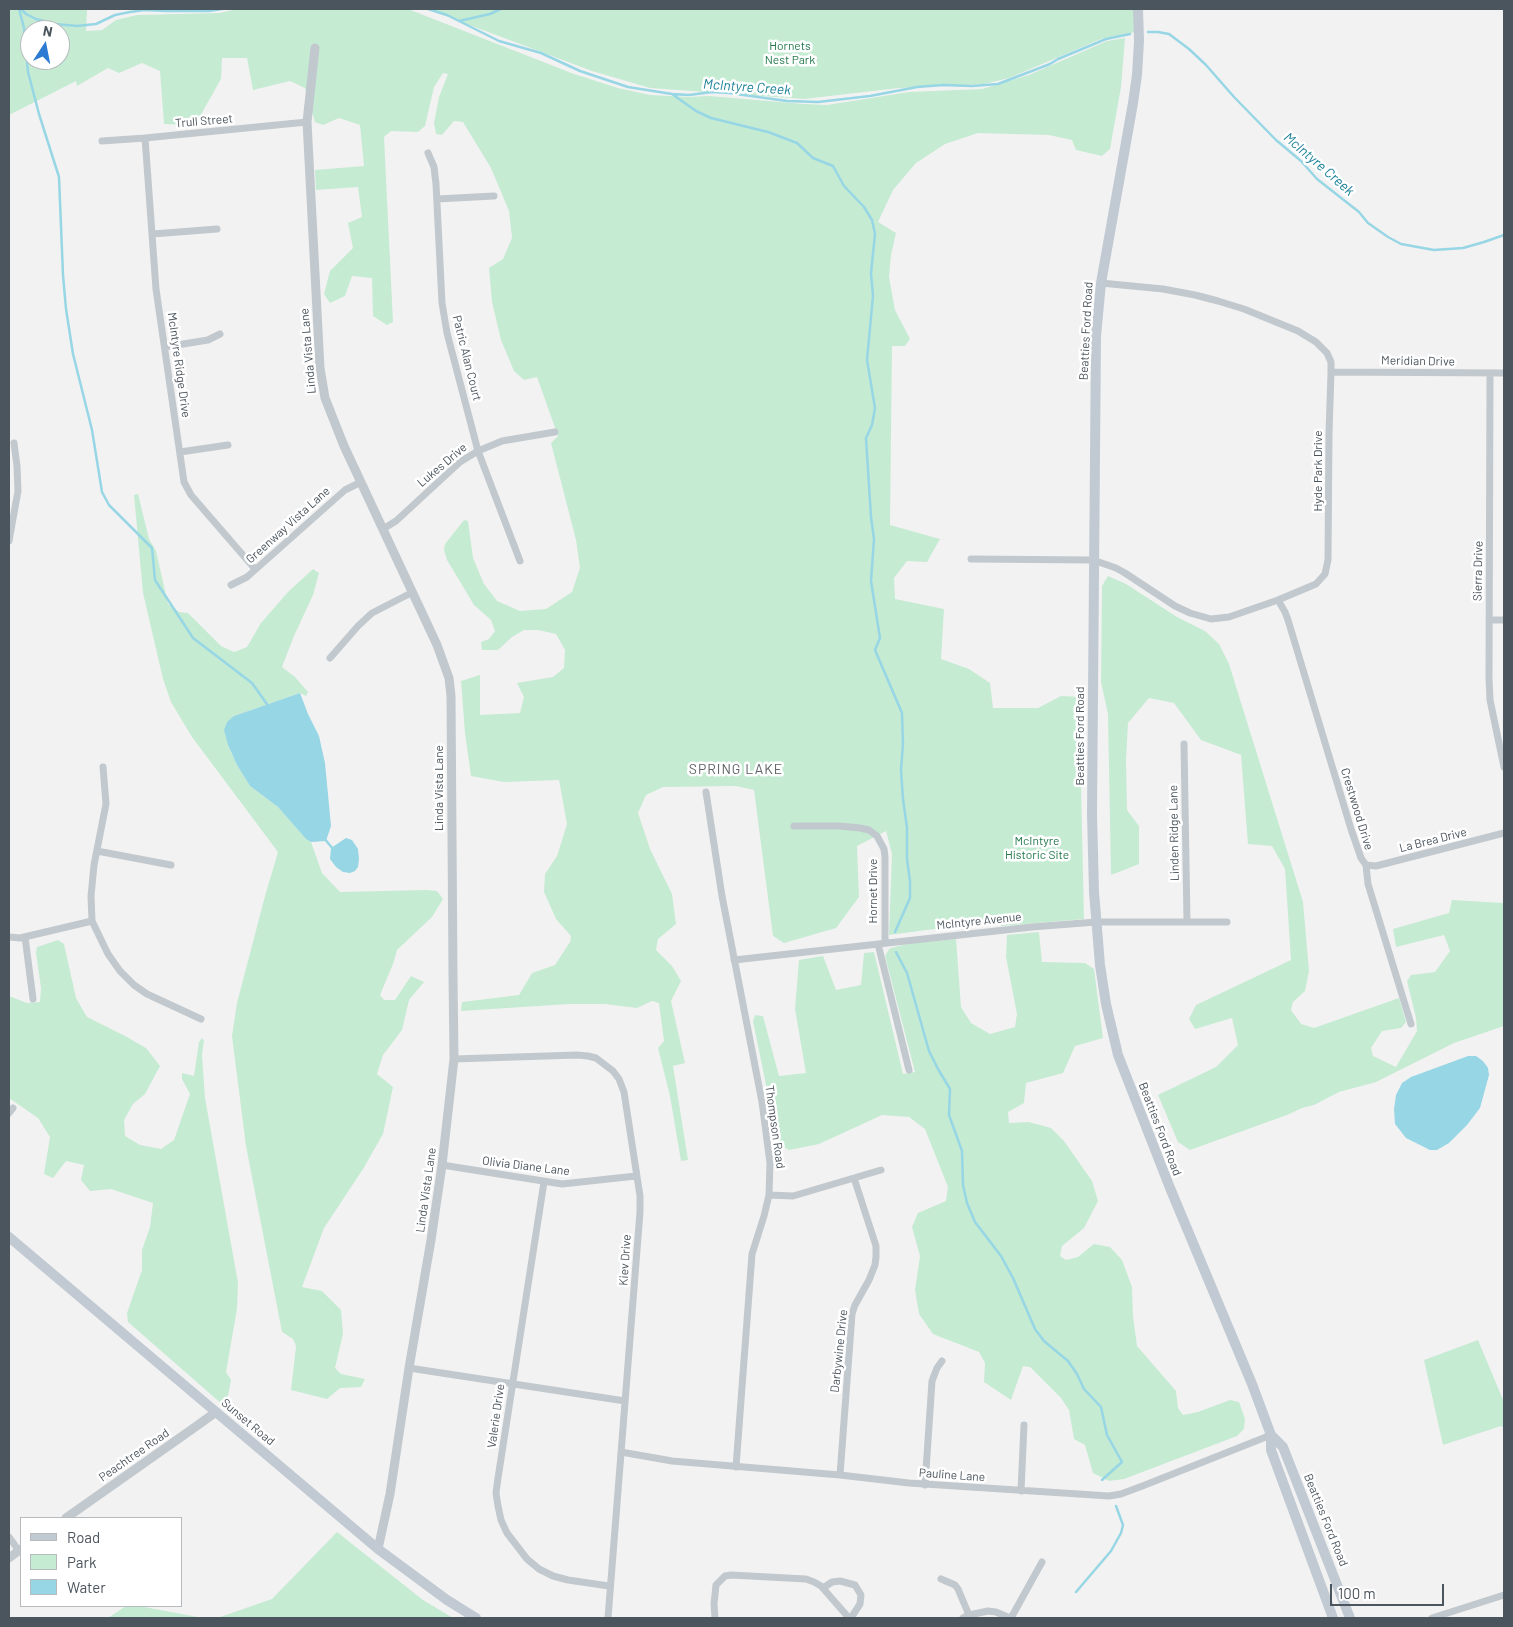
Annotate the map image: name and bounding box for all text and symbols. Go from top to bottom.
north arrow [20,20,70,70]
text: N [42,22,54,40]
park label: Hornets Nest Park [765,39,815,67]
water label: McIntyre Creek [703,76,791,98]
street label: Trull Street [175,111,233,131]
water label: McIntyre Creek [1280,129,1358,199]
street label: Beatties Ford Road [1076,281,1096,381]
street label: Linda Vista Lane [297,308,319,394]
street label: McIntyre Ridge Drive [164,311,194,419]
street label: Patric Alan Court [449,314,485,402]
street label: Meridian Drive [1381,353,1455,369]
street label: Hyde Park Drive [1311,430,1325,512]
street label: Lukes Drive [414,440,470,490]
street label: Greenway Vista Lane [243,484,333,566]
street label: Sierra Drive [1470,541,1486,601]
street label: Beatties Ford Road [1073,687,1087,785]
street label: Linda Vista Lane [432,745,446,831]
district label: SPRING LAKE [687,761,785,777]
street label: Crestwood Drive [1338,766,1376,852]
street label: Linden Ridge Lane [1166,785,1182,881]
street label: La Brea Drive [1398,825,1468,855]
park label: McIntyre Historic Site [1005,834,1069,862]
street label: Hornet Drive [866,859,880,923]
street label: McIntyre Avenue [936,909,1022,933]
street label: Beatties Ford Road [1136,1080,1184,1178]
street label: Thompson Road [762,1084,788,1170]
street label: Linda Vista Lane [413,1146,439,1234]
street label: Olivia Diane Lane [481,1153,571,1179]
street label: Kiev Drive [616,1234,634,1286]
street label: Darbywine Drive [827,1309,851,1393]
street label: Valerie Drive [484,1383,508,1449]
street label: Sunset Road [218,1396,278,1448]
street label: Peachtree Road [96,1425,172,1485]
street label: Pauline Lane [918,1466,986,1484]
street label: Beatties Ford Road [1301,1471,1351,1569]
legend [20,1517,182,1607]
text: Road [67,1528,100,1546]
text: Park [67,1553,96,1571]
scale bar [1333,1574,1447,1606]
text: Water [67,1578,106,1596]
text: 100 m [1338,1584,1376,1602]

